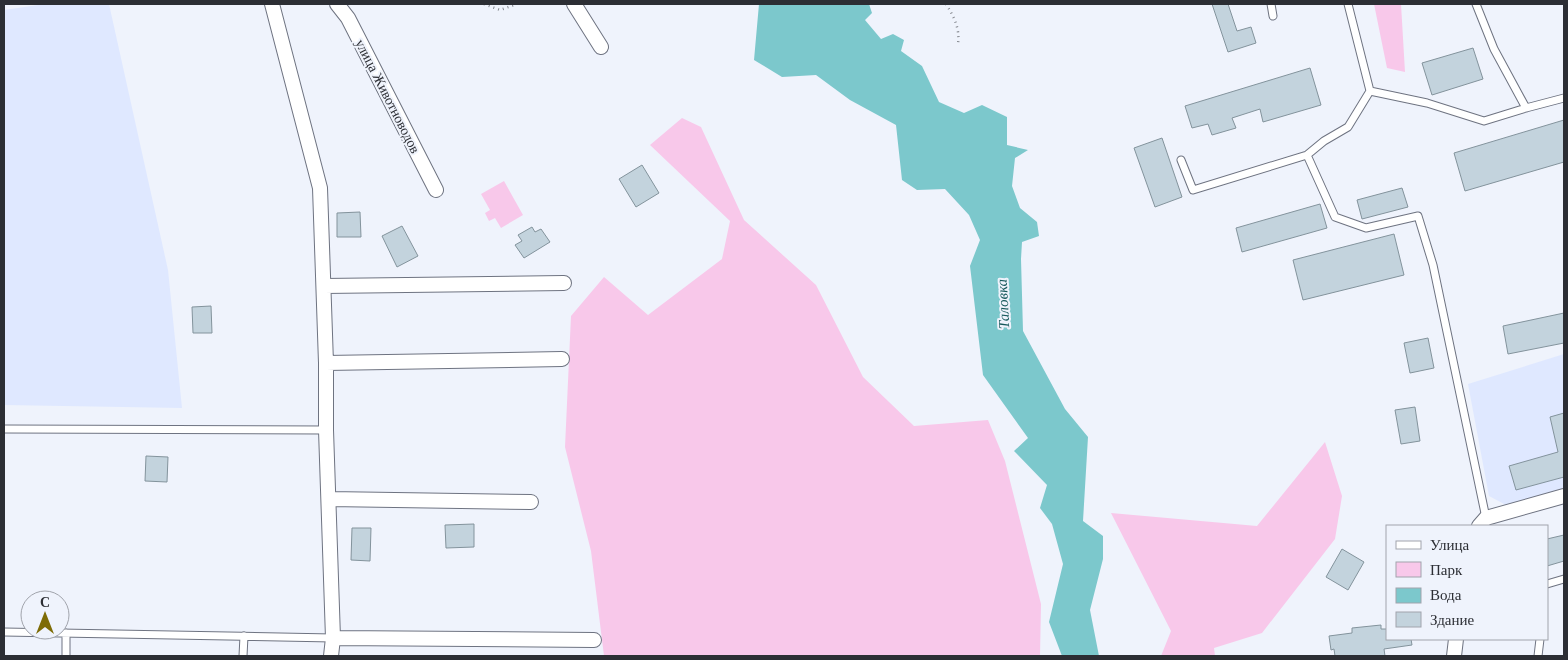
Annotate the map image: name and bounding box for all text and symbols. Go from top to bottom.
street label: улица Животноводов [352,37,423,156]
water label: Таловка [994,279,1012,329]
legend [1386,525,1548,640]
text: Улица [1430,537,1469,553]
text: Парк [1430,562,1463,578]
text: Вода [1430,587,1462,603]
north arrow [20,590,70,640]
text: С [40,595,50,610]
text: Здание [1430,612,1474,628]

